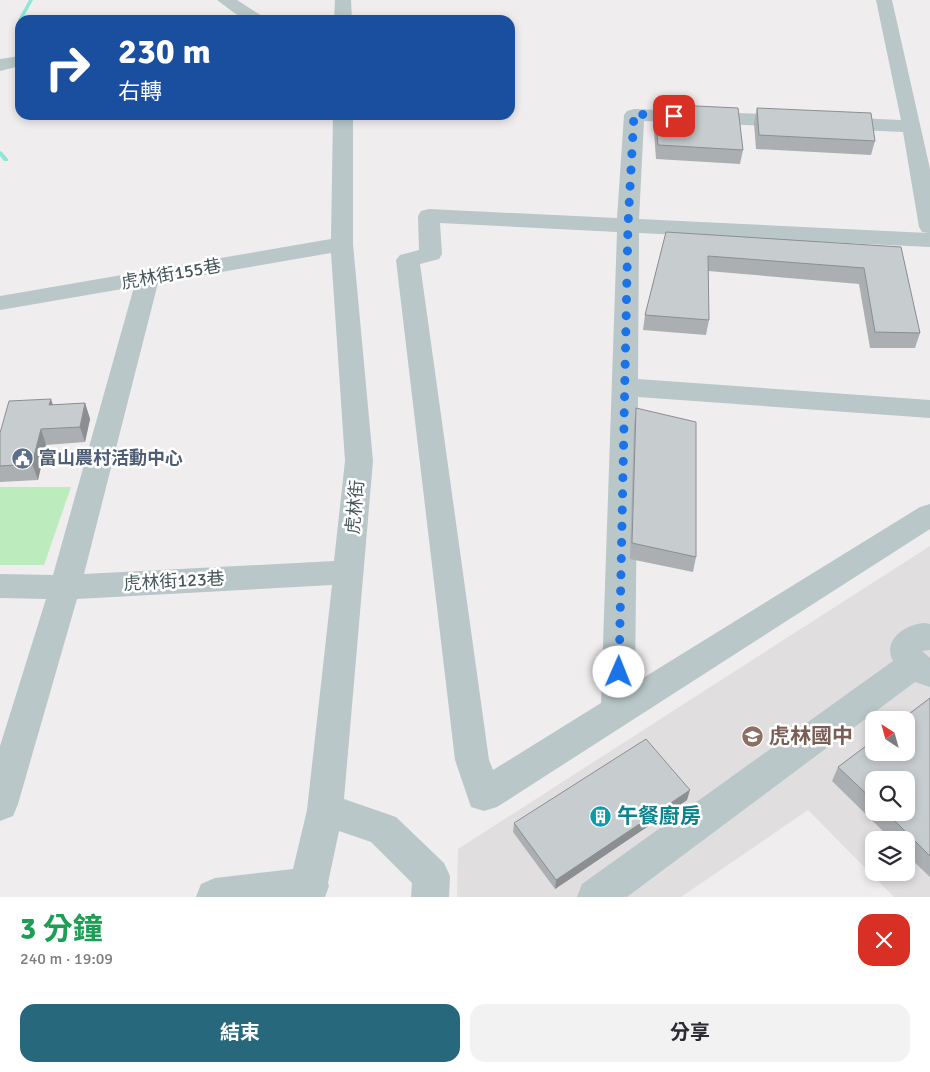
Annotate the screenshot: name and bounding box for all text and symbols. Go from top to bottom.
text: 230 m [118,30,211,73]
icon: right [35,35,100,100]
text: 右轉 [118,78,162,105]
pin [653,95,695,137]
icon: arrive [660,102,688,130]
street label: 虎林街155巷 [119,254,223,294]
public building icon: 富山農村活動中心 [11,446,35,470]
place label: 富山農村活動中心 [39,447,183,469]
street label: 虎林街 [342,479,368,535]
street label: 虎林街123巷 [123,567,225,595]
position arrow [592,645,644,697]
north arrow [865,711,915,761]
map controls [865,711,915,881]
place label: 虎林國中 [769,723,853,749]
school or university icon: 虎林國中 [741,724,765,748]
button: search [865,771,915,821]
place label: 午餐廚房 [617,803,701,829]
building icon: 午餐廚房 [589,804,613,828]
button: layers [865,831,915,881]
text: 3 分鐘 [20,911,103,948]
button: close [858,914,910,966]
text: 240 m · 19:09 [20,949,113,969]
button: 結束 [20,1004,460,1062]
button: 分享 [470,1004,910,1062]

